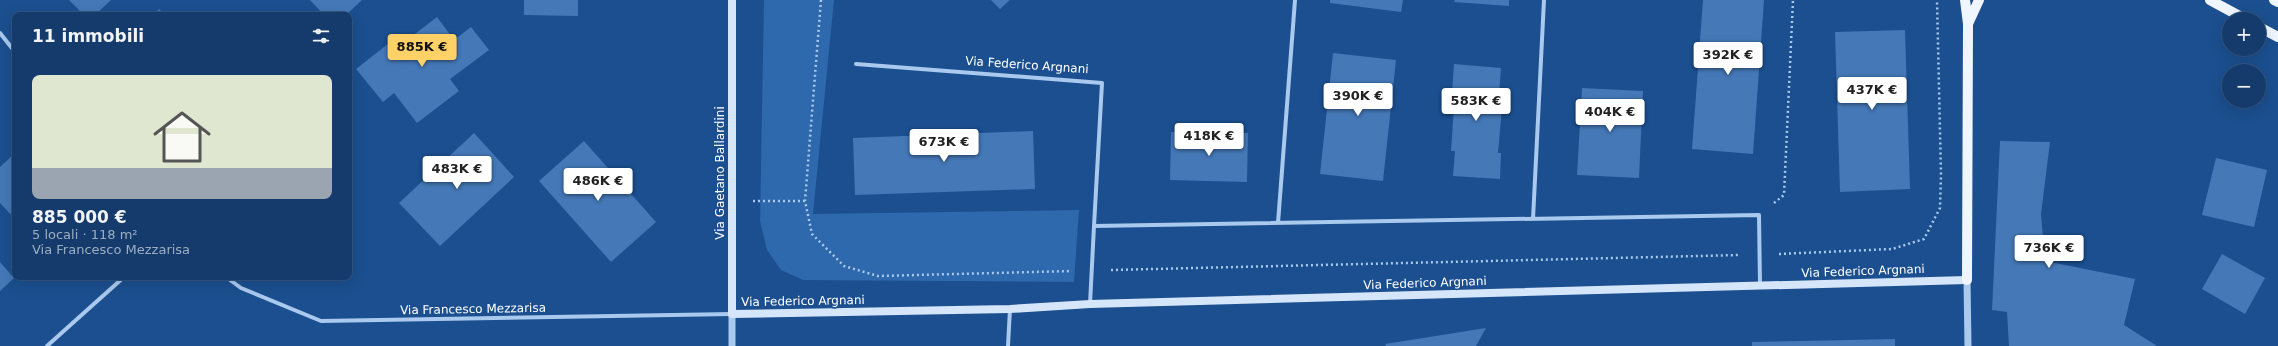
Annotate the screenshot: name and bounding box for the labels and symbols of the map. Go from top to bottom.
pin: 885K € [389,34,455,68]
pin: 392K € [1695,42,1761,76]
street label: Via Federico Argnani [965,54,1089,76]
pin: 437K € [1839,77,1905,111]
pin: 390K € [1325,83,1391,117]
pin: 583K € [1443,88,1509,122]
pin: 404K € [1577,99,1643,133]
street label: Via Gaetano Ballardini [713,106,727,240]
pin: 418K € [1176,123,1242,157]
pin: 673K € [911,129,977,163]
pin: 483K € [424,156,490,190]
pin: 486K € [565,168,631,202]
pin: 736K € [2016,235,2082,269]
street label: Via Federico Argnani [1801,262,1925,280]
street label: Via Federico Argnani [1363,274,1487,292]
street label: Via Federico Argnani [741,293,865,309]
street label: Via Francesco Mezzarisa [400,301,546,317]

